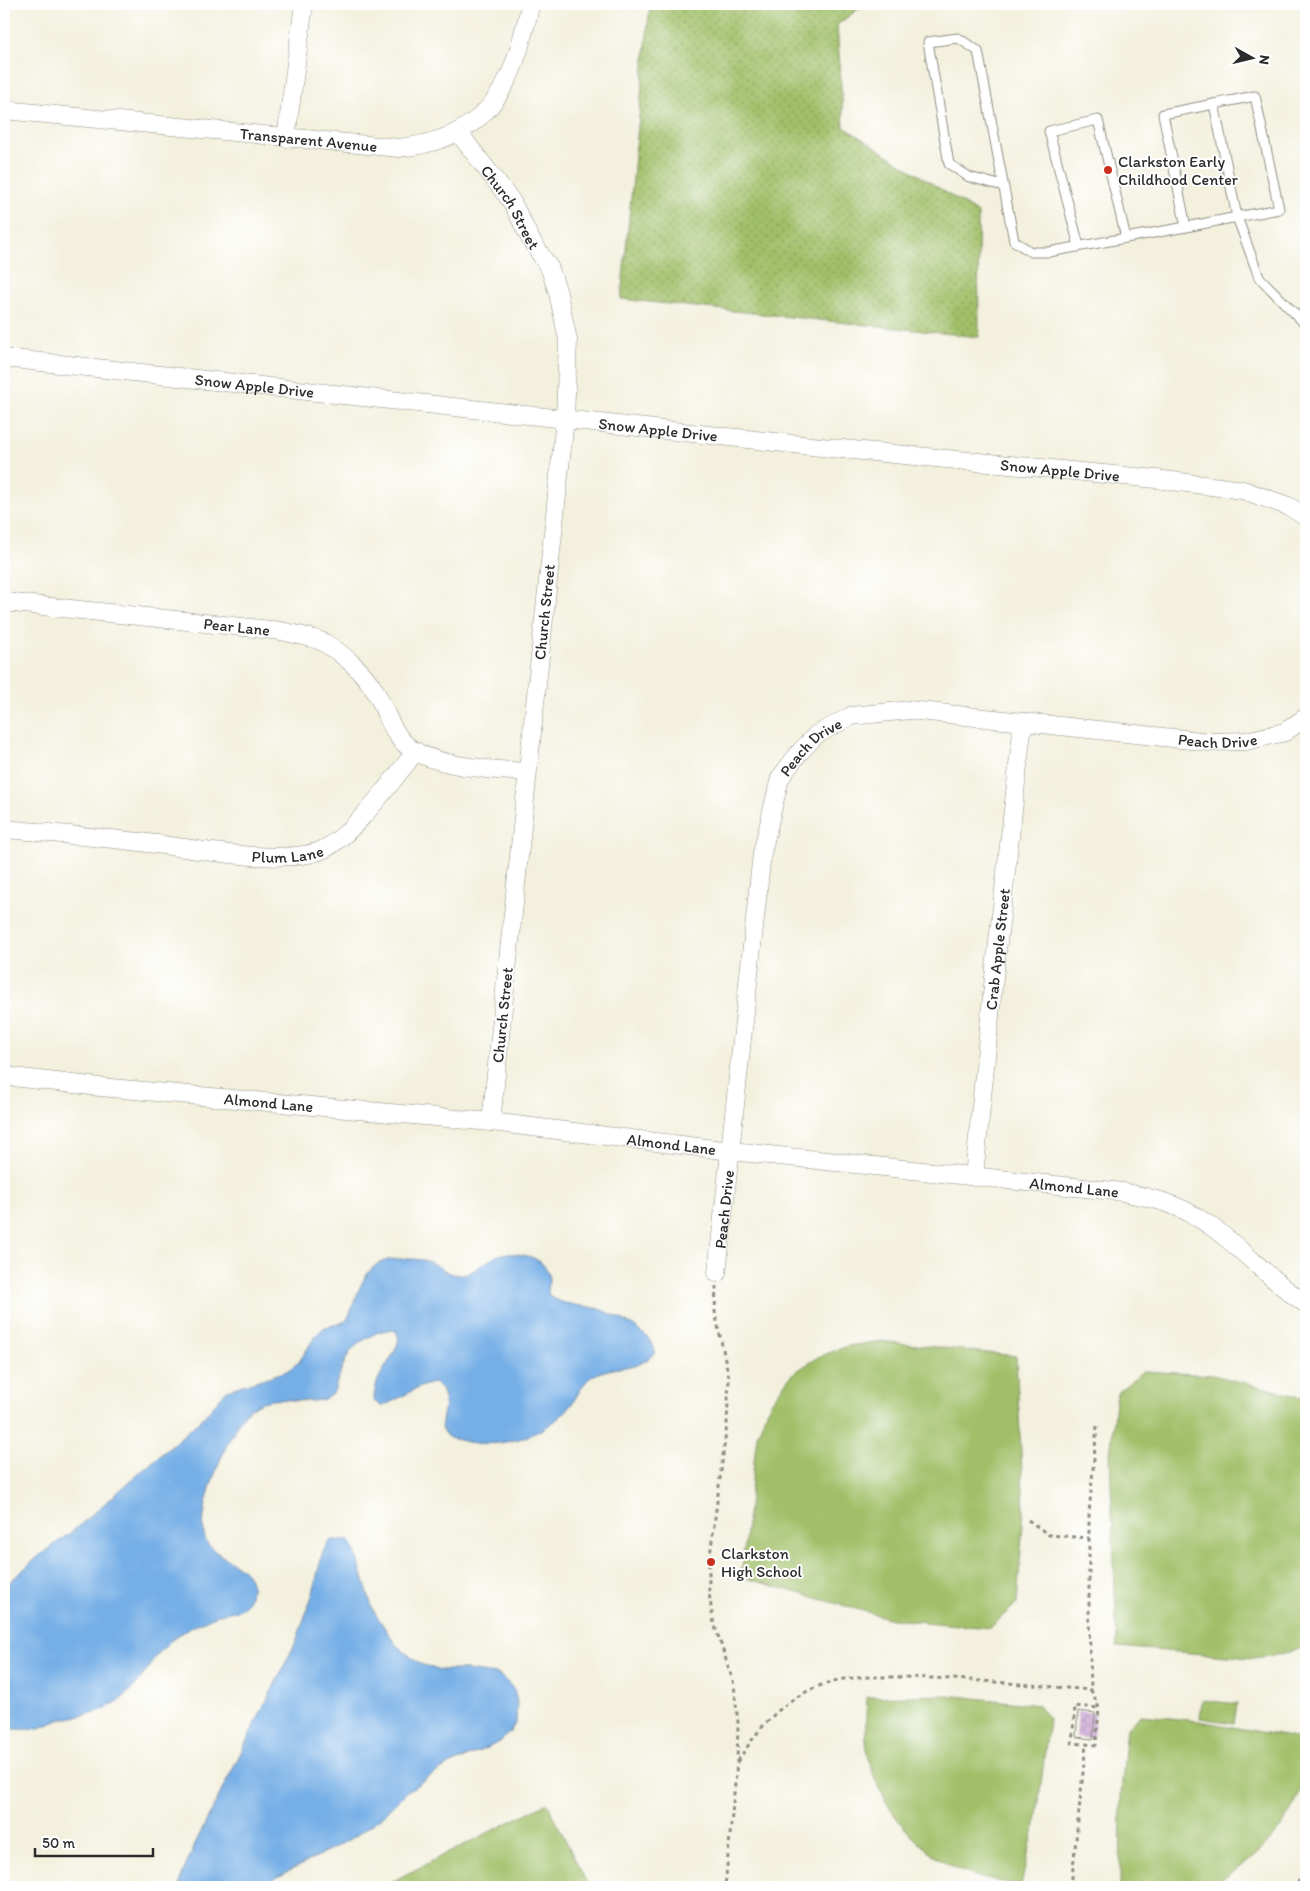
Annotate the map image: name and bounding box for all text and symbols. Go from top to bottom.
north arrow [1228,32,1278,82]
text: N [1255,54,1273,66]
street label: Transparent Avenue [239,124,378,156]
place label: Clarkston Early Childhood Center [1118,152,1238,189]
street label: Church Street [477,161,544,253]
marker: Clarkston Early Childhood Center [1102,164,1114,176]
street label: Snow Apple Drive [194,370,315,402]
street label: Snow Apple Drive [597,414,719,446]
street label: Snow Apple Drive [999,455,1121,486]
street label: Church Street [530,563,559,661]
street label: Pear Lane [203,614,271,640]
street label: Peach Drive [776,714,845,780]
street label: Peach Drive [1177,730,1259,752]
street label: Plum Lane [251,841,326,867]
street label: Crab Apple Street [982,887,1014,1011]
street label: Church Street [488,966,517,1064]
street label: Almond Lane [223,1089,314,1116]
street label: Almond Lane [626,1129,717,1159]
street label: Peach Drive [711,1169,738,1250]
street label: Almond Lane [1029,1173,1120,1202]
place label: Clarkston High School [721,1544,803,1581]
marker: Clarkston High School [705,1556,717,1568]
scale bar [35,1826,152,1858]
text: 50 m [42,1834,75,1852]

